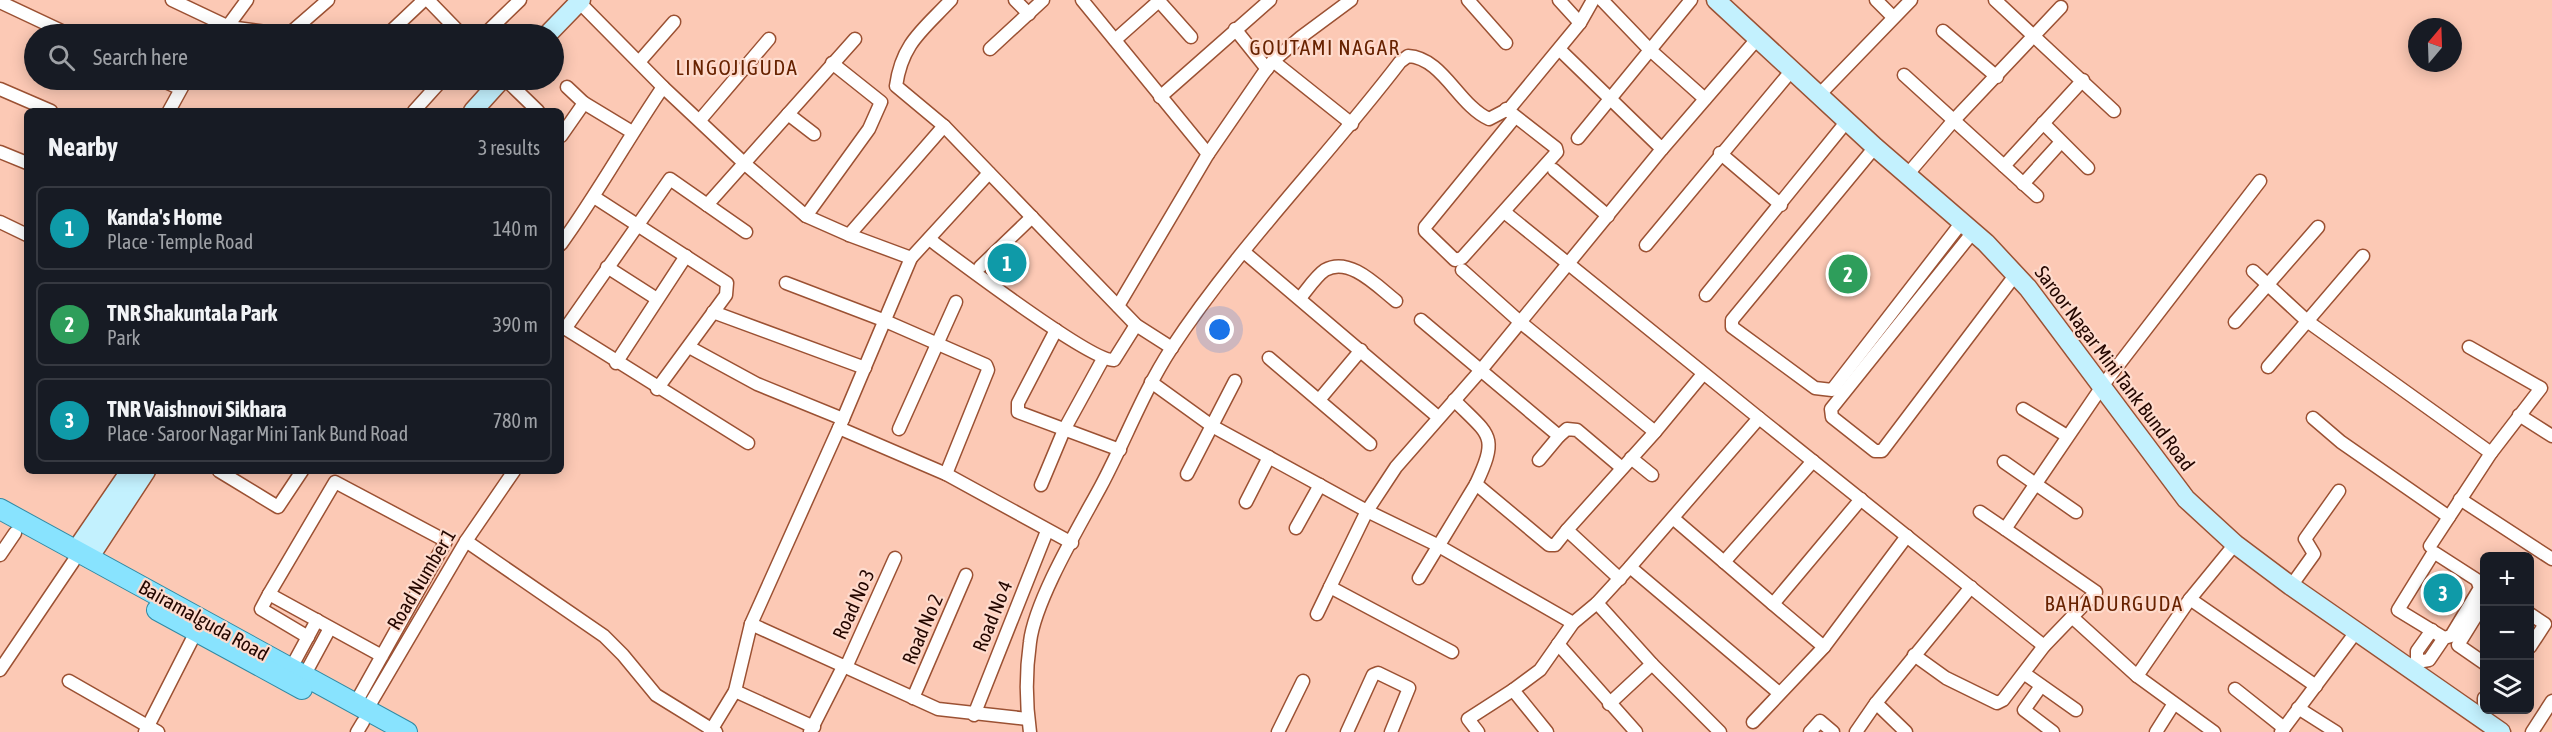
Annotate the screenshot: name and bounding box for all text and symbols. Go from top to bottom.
north arrow [2408,18,2462,72]
search box [24,24,564,90]
district label: GOUTAMI NAGAR [1250,35,1400,59]
icon: search [45,41,78,74]
text: Search here [93,44,188,70]
district label: LINGOJIGUDA [676,55,798,79]
text: Nearby [48,132,118,162]
text: 3 results [478,136,540,159]
text: Kanda's Home [107,204,222,230]
text: 1 [65,217,74,240]
text: 140 m [493,217,538,240]
text: Place · Temple Road [107,230,253,253]
pin: 1 [988,240,1026,286]
pin: 2 [1828,252,1868,296]
street label: Saroor Nagar Mini Tank Bund Road [2030,261,2200,475]
text: TNR Shakuntala Park [107,300,277,326]
text: 2 [65,313,74,336]
text: 390 m [493,313,538,336]
your location [1205,315,1234,344]
text: Park [107,326,140,349]
text: TNR Vaishnovi Sikhara [107,396,287,422]
text: 3 [65,409,74,432]
text: 780 m [493,409,538,432]
text: Place · Saroor Nagar Mini Tank Bund Road [107,422,408,445]
street label: Road Number 1 [382,524,460,634]
map controls [2480,552,2534,714]
button: + [2480,552,2534,606]
street label: Road No 3 [827,565,879,643]
pin: 3 [2424,570,2462,616]
street label: Bairamalguda Road [135,575,273,665]
street label: Road No 4 [967,577,1017,655]
street label: Road No 2 [897,590,947,668]
district label: BAHADURGUDA [2044,591,2184,615]
button: − [2480,606,2534,660]
button: layers [2480,660,2534,714]

